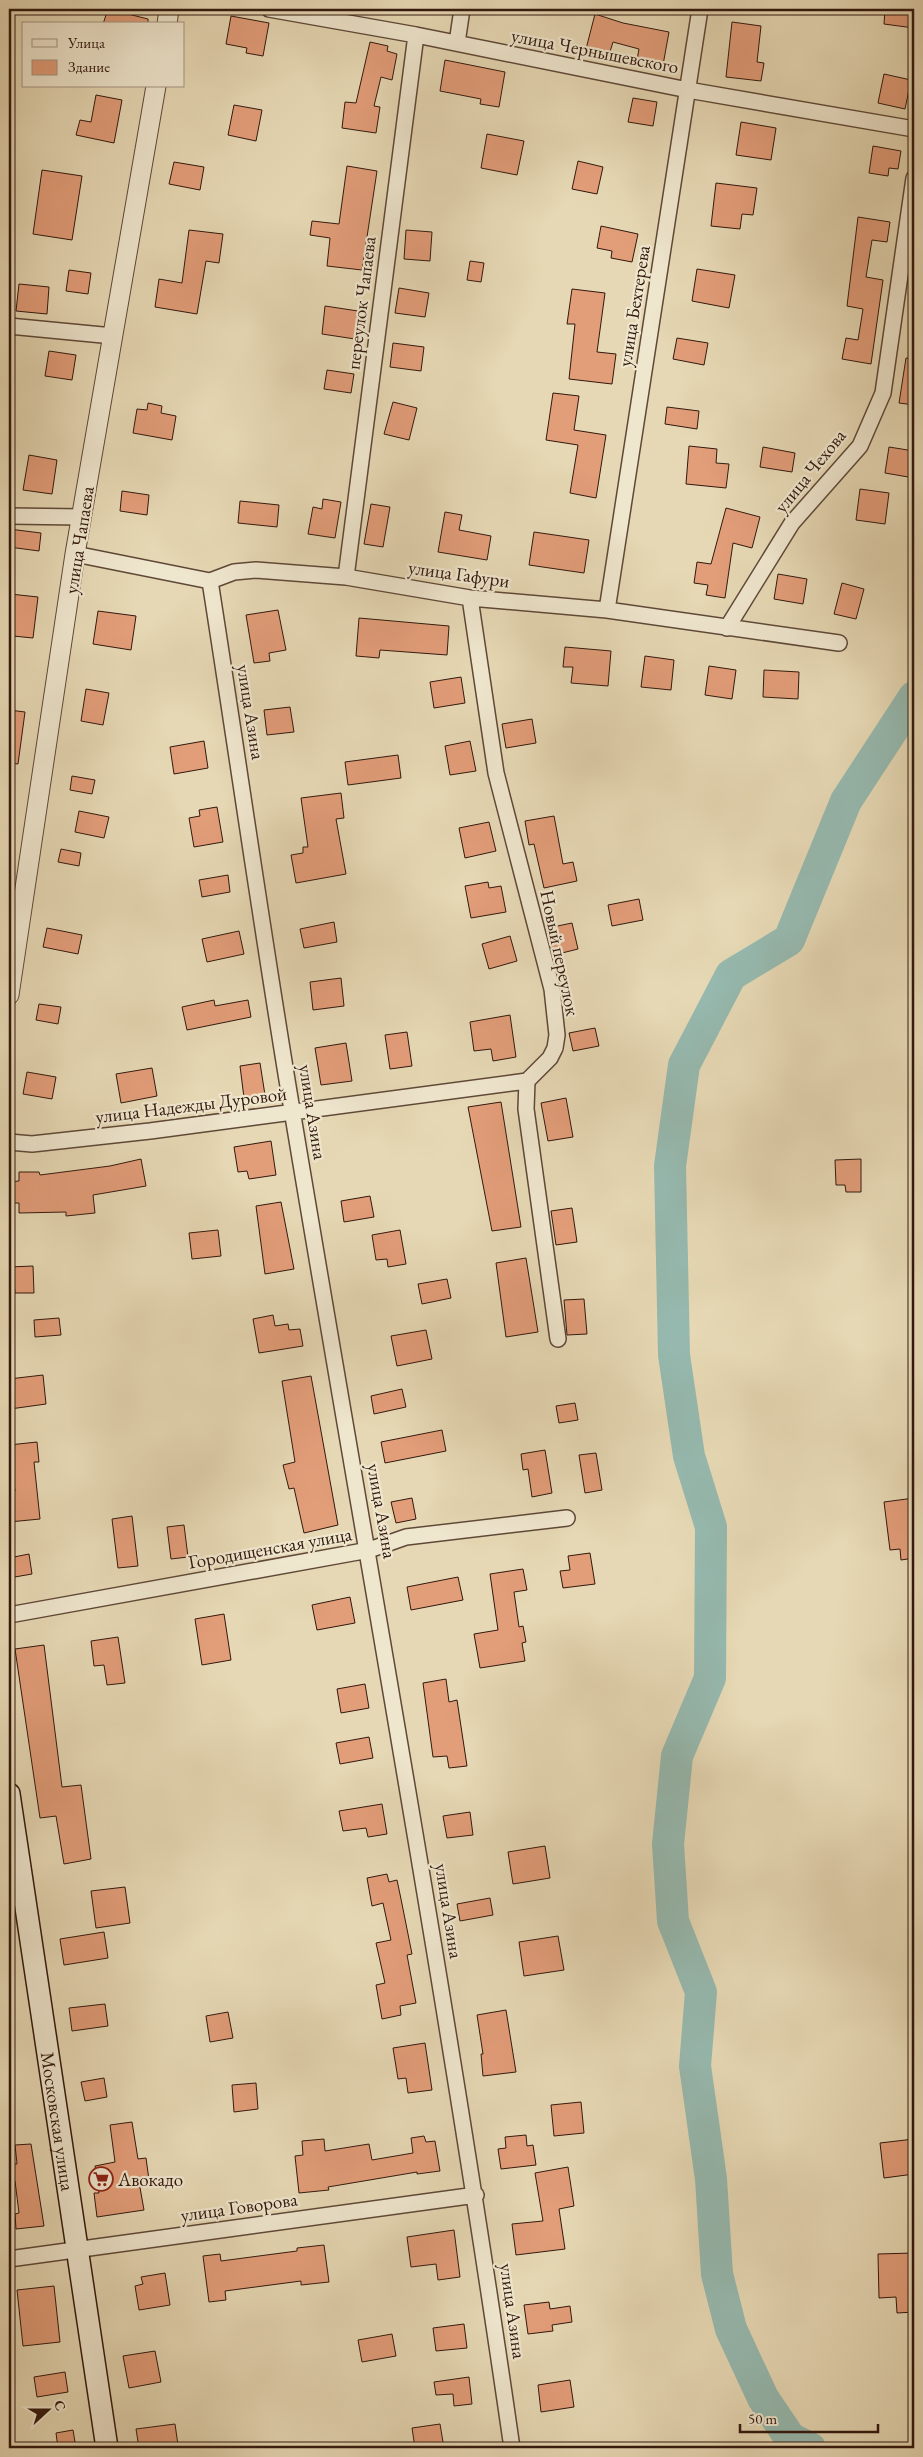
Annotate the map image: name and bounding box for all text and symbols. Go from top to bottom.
legend [22,22,185,88]
street label: улица Чернышевского [509,22,681,80]
text: Улица [67,33,105,52]
text: Здание [68,57,110,76]
street label: переулок Чапаева [340,234,382,371]
street label: улица Бехтерева [612,243,656,369]
street label: улица Чехова [769,424,852,518]
street label: улица Чапаева [58,484,100,596]
street label: улица Гафури [407,554,511,594]
street label: улица Азина [231,663,271,762]
street label: Новый переулок [534,888,586,1018]
street label: улица Азина [293,1063,333,1162]
street label: улица Надежды Дуровой [94,1081,288,1129]
street label: улица Азина [361,1462,403,1561]
street label: Городищенская улица [186,1521,354,1575]
street label: улица Азина [429,1862,469,1961]
street label: Московская улица [35,2050,81,2193]
supermarket icon: Авокадо [88,2166,114,2192]
place label: Авокадо [117,2167,183,2192]
street label: улица Говорова [179,2186,300,2228]
street label: улица Азина [494,2262,532,2361]
north arrow [22,2384,72,2434]
text: С [50,2397,70,2413]
scale bar [740,2402,878,2434]
text: 50 m [748,2409,777,2428]

